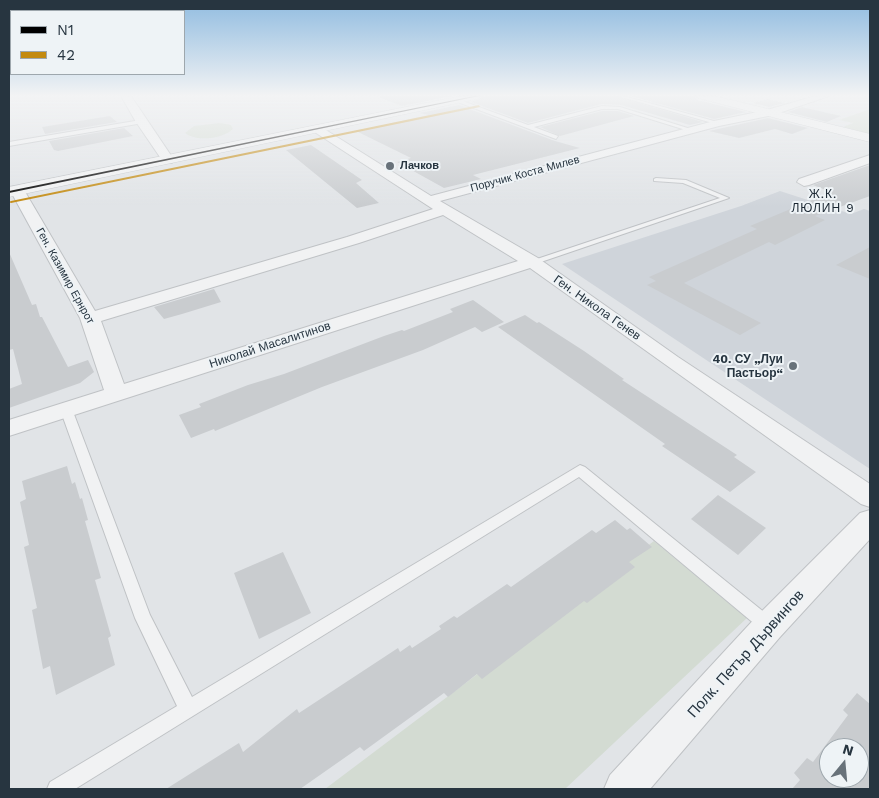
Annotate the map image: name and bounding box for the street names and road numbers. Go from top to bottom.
street label: Поручик Коста Милев [469,153,581,195]
street label: Ген. Казимир Ернрот [33,226,97,326]
street label: Ген. Никола Генев [551,272,643,344]
street label: Николай Масалитинов [208,319,332,371]
street label: Полк. Петър Дървингов [684,586,808,722]

